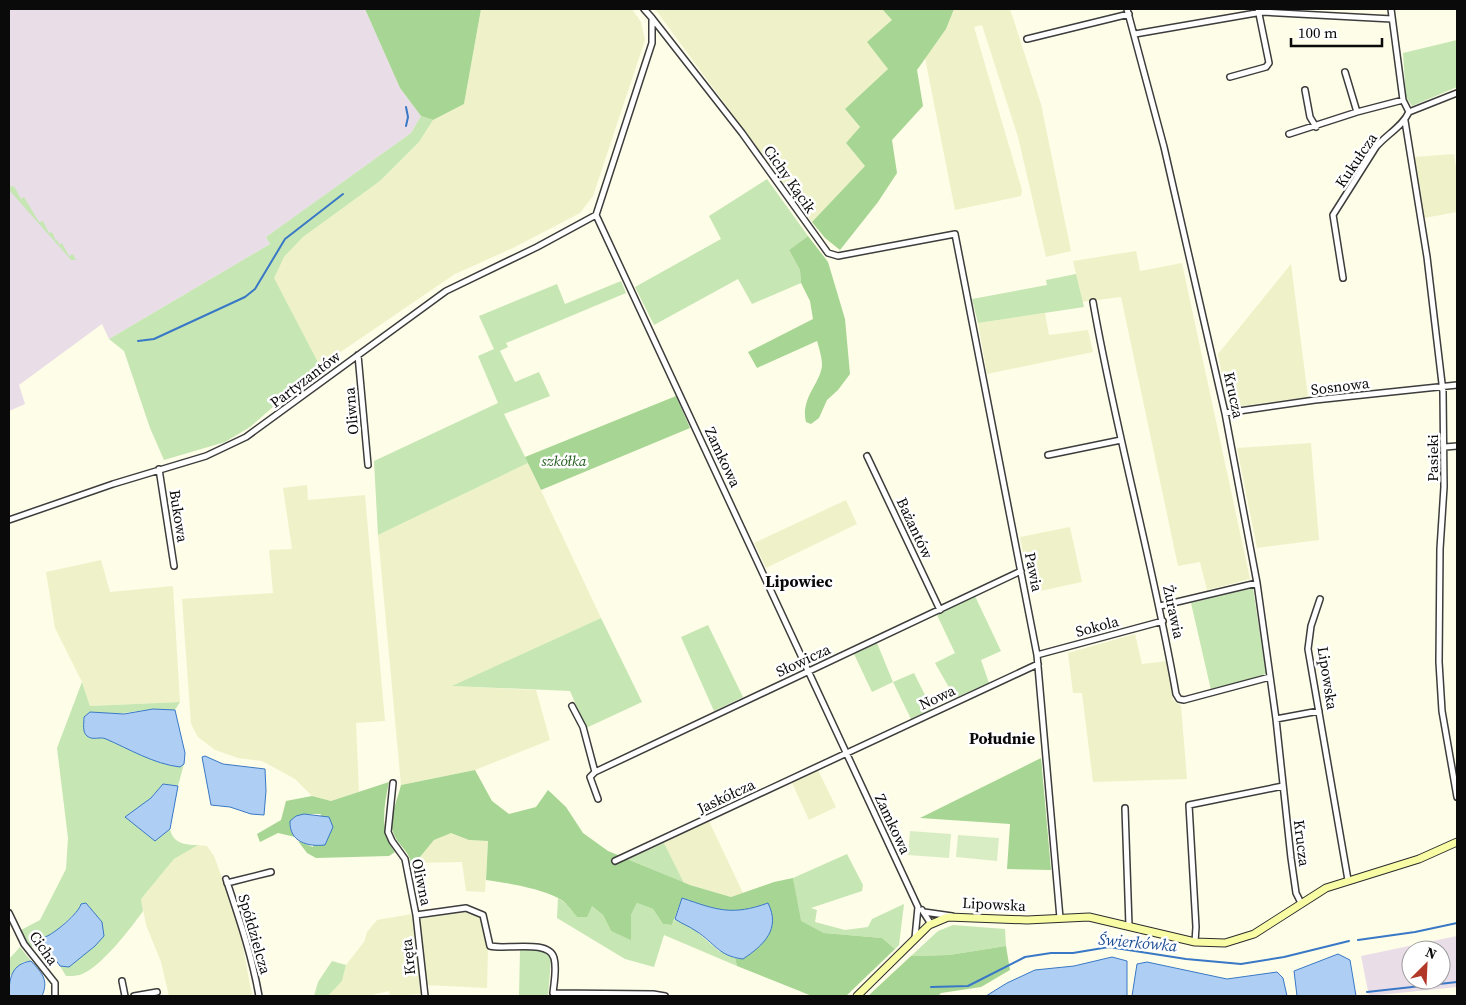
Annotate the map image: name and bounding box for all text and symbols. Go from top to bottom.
scale bar [1291,15,1382,47]
text: 100 m [1298,22,1338,43]
street label: Kukułcza [1330,128,1382,191]
street label: Cichy Kącik [759,141,822,218]
street label: Partyzantów [265,345,345,413]
street label: Krucza [1219,370,1249,420]
street label: Sosnowa [1310,372,1371,400]
street label: Oliwna [338,386,364,436]
street label: Zamkowa [700,423,746,491]
street label: Pasieki [1422,434,1443,482]
park label: szkółka [541,450,587,471]
street label: Bukowa [164,488,194,544]
street label: Bażantów [892,494,938,562]
street label: Pawia [1020,550,1048,594]
district label: Lipowiec [765,570,833,592]
street label: Żurawia [1158,583,1190,641]
street label: Sokola [1073,610,1121,642]
street label: Słowicza [772,638,834,682]
street label: Lipowska [1313,645,1343,711]
street label: Nowa [915,679,959,715]
district label: Południe [969,727,1035,749]
street label: Jaskółcza [693,773,759,819]
street label: Zamkowa [870,790,916,858]
street label: Krucza [1289,819,1315,868]
street label: Oliwna [407,857,437,908]
street label: Spółdzielcza [234,891,277,977]
street label: Lipowska [962,892,1027,916]
street label: Cicha [25,927,64,970]
water label: Świerkówka [1098,928,1179,956]
street label: Kręta [396,937,420,976]
north arrow [1401,940,1451,990]
text: N [1423,942,1440,964]

